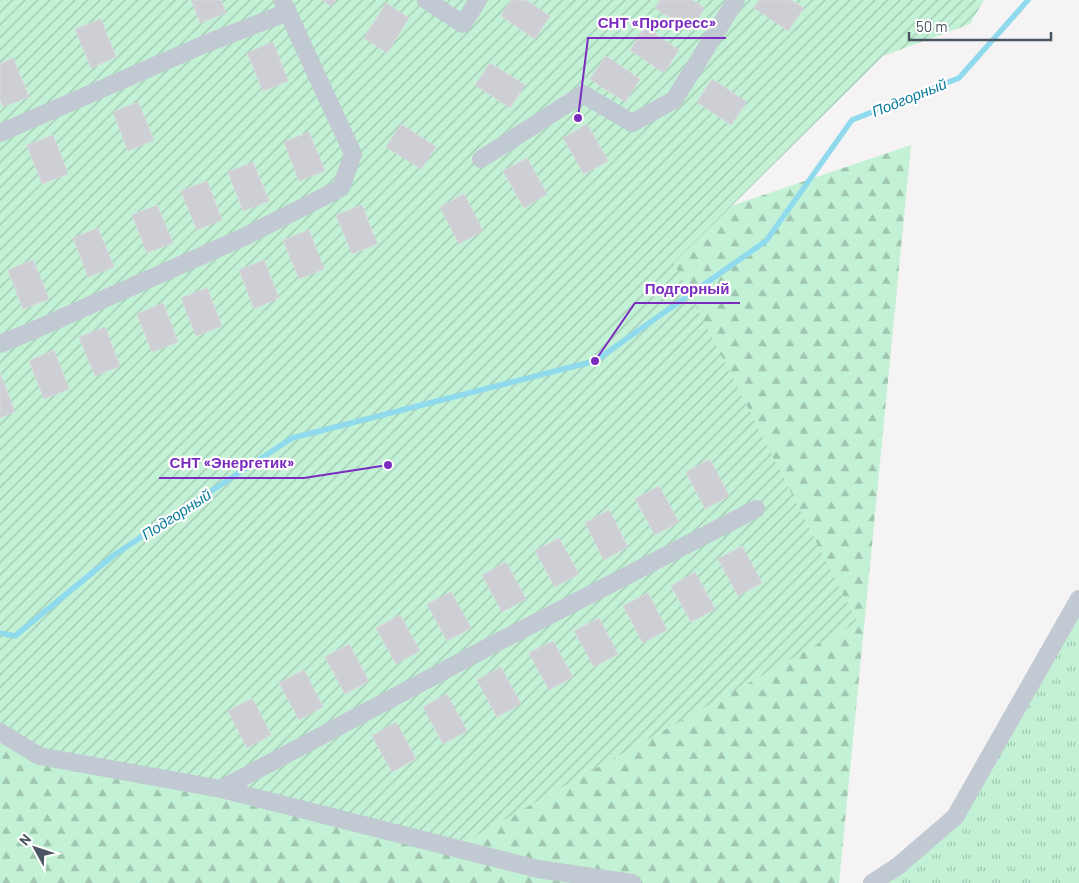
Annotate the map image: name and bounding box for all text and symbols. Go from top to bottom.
callout: СНТ «Прогресс» [588,8,726,38]
scale bar [909,10,1052,42]
text: СНТ «Прогресс» [598,13,716,31]
text: 50 m [916,17,948,35]
water label: Подгорный [869,74,950,120]
callout: Подгорный [635,273,740,303]
text: Подгорный [645,279,729,297]
callout: СНТ «Энергетик» [159,448,304,478]
text: СНТ «Энергетик» [170,453,294,471]
water label: Подгорный [138,485,215,543]
north arrow [10,823,60,873]
text: N [15,830,34,848]

